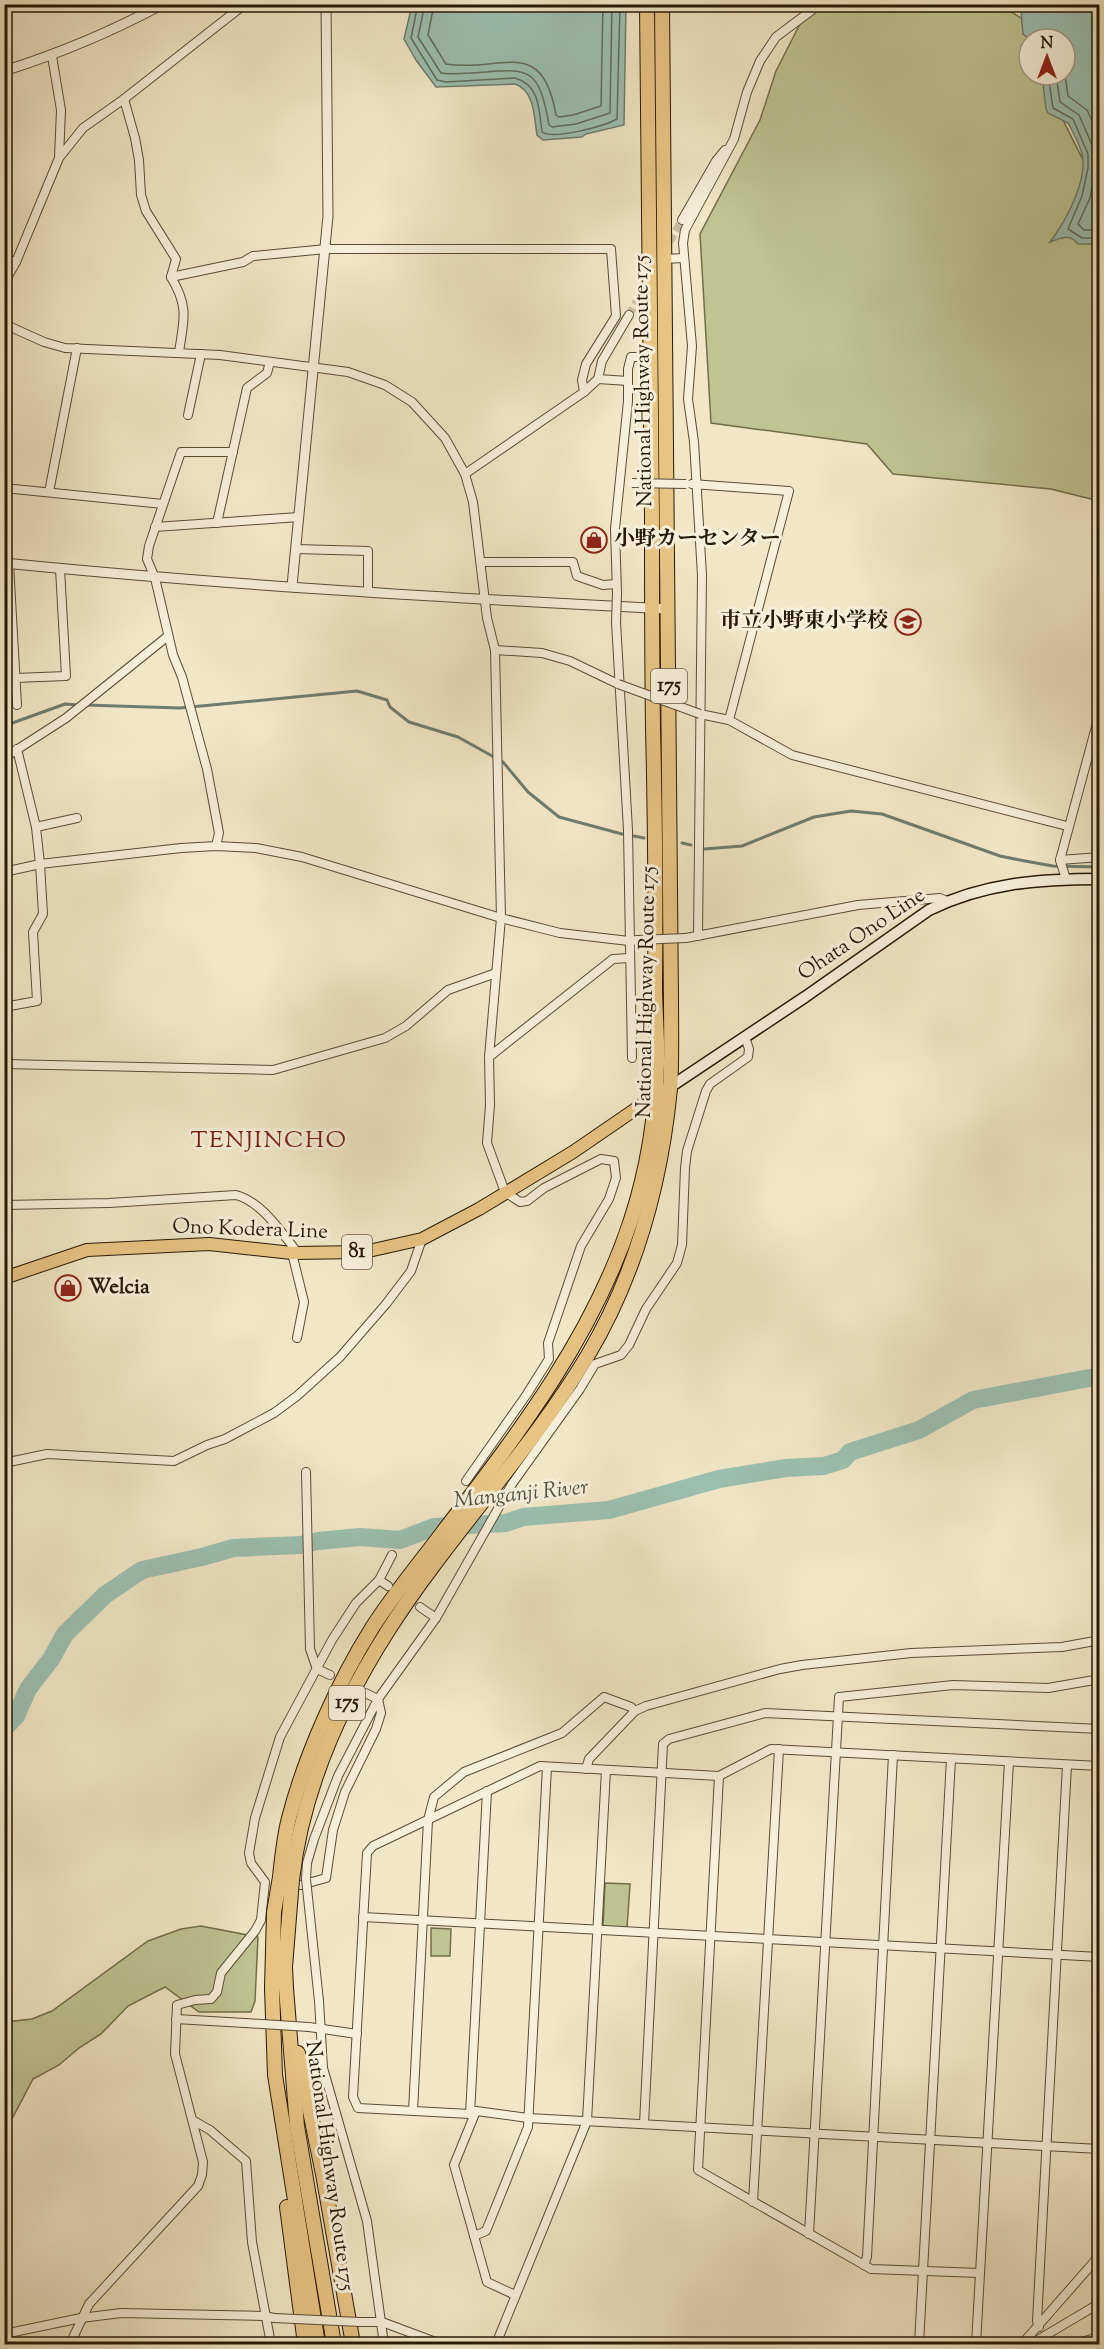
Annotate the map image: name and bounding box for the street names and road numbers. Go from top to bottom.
street label: National Highway Route 175 [627,255,661,507]
road number: 175 [651,669,687,703]
street label: National Highway Route 175 [630,866,664,1118]
street label: Ohata Ono Line [792,881,932,989]
street label: Ono Kodera Line [172,1212,328,1248]
road number: 81 [342,1235,372,1269]
road number: 175 [329,1686,365,1720]
street label: National Highway Route 175 [297,2039,361,2293]

